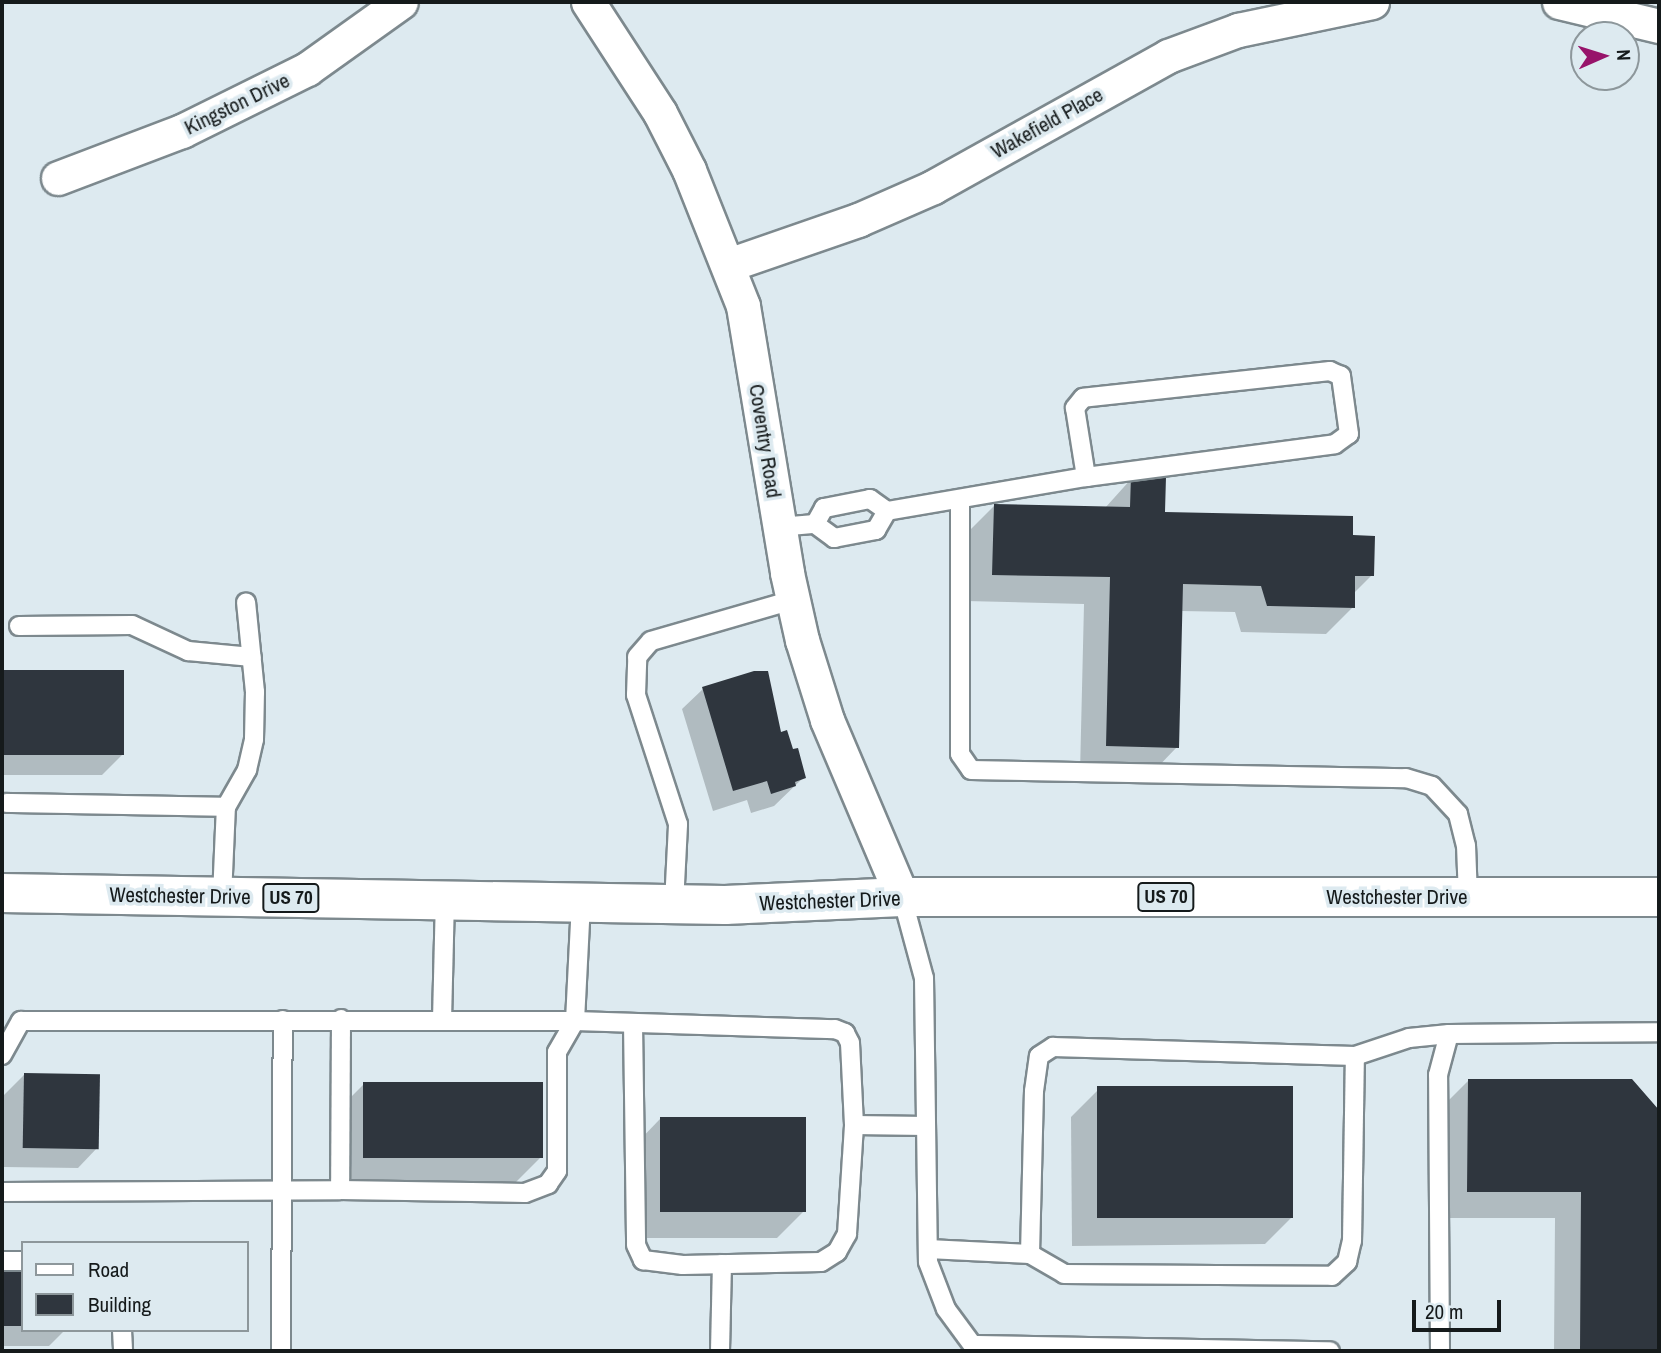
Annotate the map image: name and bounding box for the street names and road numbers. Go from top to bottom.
street label: Kingston Drive [180,68,294,140]
street label: Wakefield Place [987,82,1107,164]
street label: Coventry Road [744,382,786,500]
street label: Westchester Drive [109,882,251,910]
road number: US 70 [261,882,321,914]
road number: US 70 [1136,882,1196,912]
street label: Westchester Drive [1326,884,1468,910]
street label: Westchester Drive [759,886,901,916]

